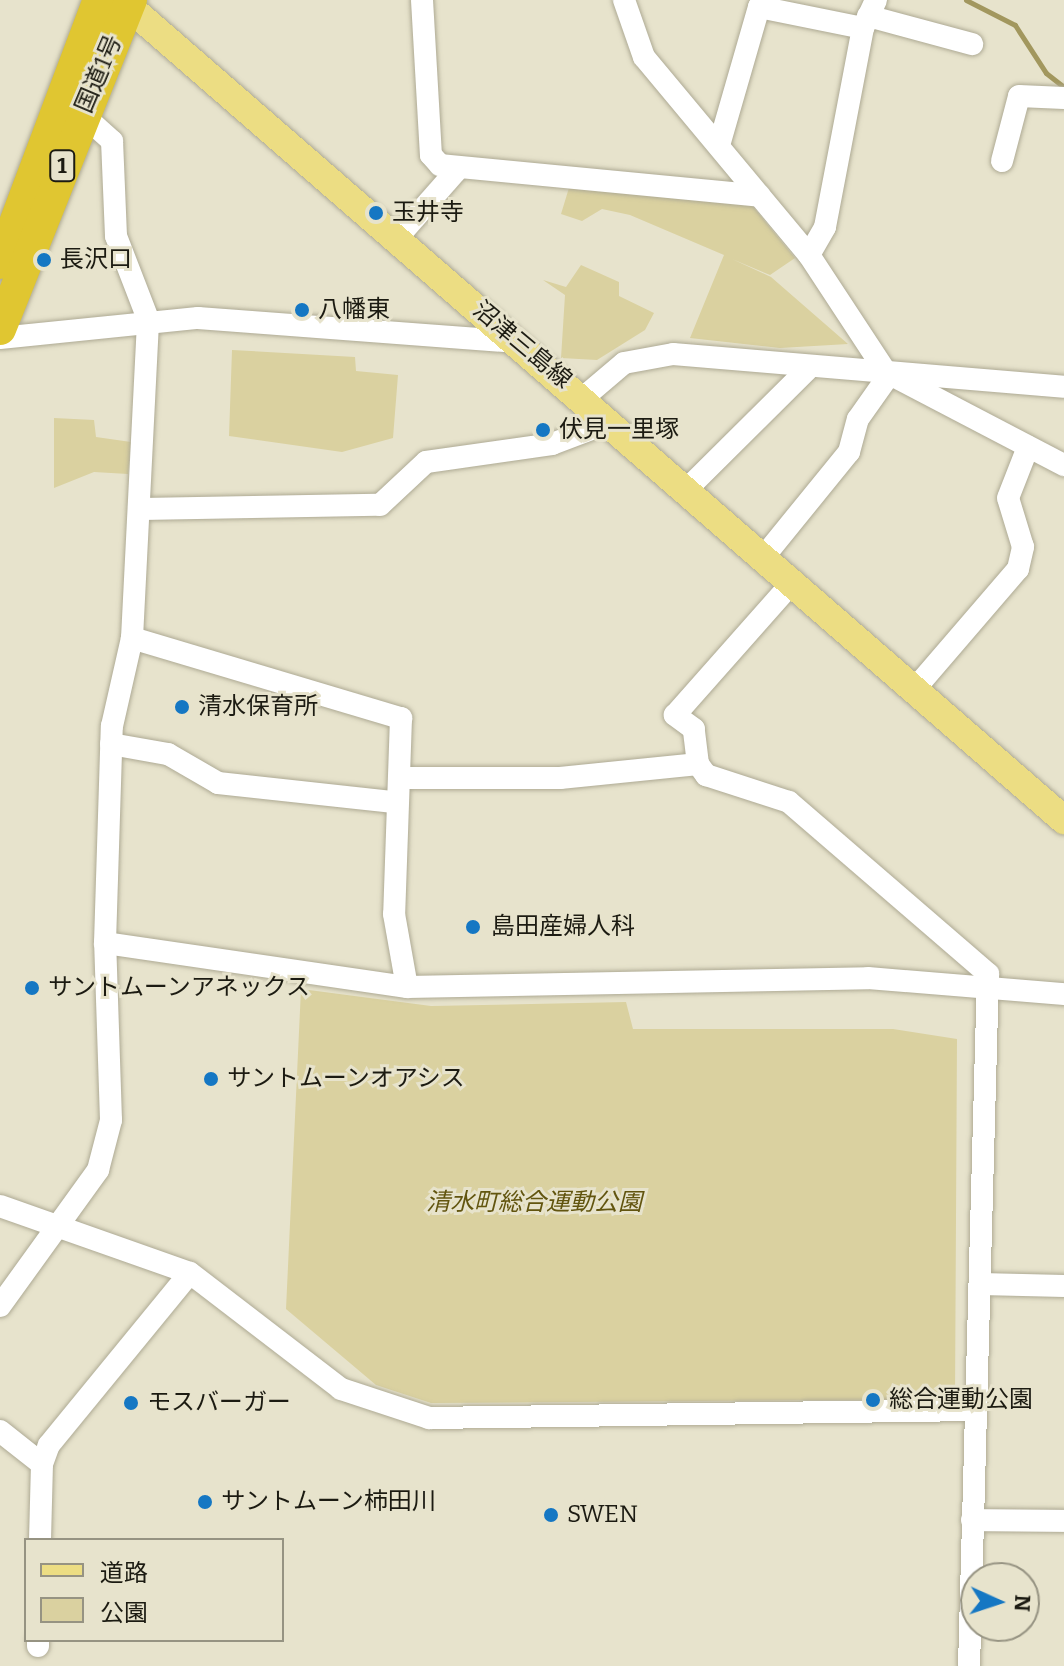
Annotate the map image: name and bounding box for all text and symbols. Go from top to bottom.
street label: 国道1号 [70,31,128,117]
road number: 1 [48,148,76,184]
place label: 玉井寺 [392,199,464,227]
marker: 玉井寺 [367,204,385,222]
place label: 長沢口 [60,246,132,274]
marker: 長沢口 [35,251,53,269]
street label: 沼津三島線 [467,295,577,395]
place label: 八幡東 [318,296,390,324]
marker: 八幡東 [293,301,311,319]
place label: 伏見一里塚 [559,416,679,444]
marker: 伏見一里塚 [534,421,552,439]
place label: 清水保育所 [198,693,318,721]
marker: 清水保育所 [173,698,191,716]
place label: 島田産婦人科 [491,913,635,941]
marker: 島田産婦人科 [462,916,484,938]
place label: サントムーンアネックス [48,974,312,1002]
marker: サントムーンアネックス [23,979,41,997]
place label: サントムーンオアシス [227,1065,467,1093]
marker: サントムーンオアシス [202,1070,220,1088]
park label: 清水町総合運動公園 [426,1189,642,1217]
place label: 総合運動公園 [889,1386,1033,1414]
place label: モスバーガー [147,1389,291,1417]
marker: 総合運動公園 [864,1391,882,1409]
marker: モスバーガー [122,1394,140,1412]
place label: サントムーン柿田川 [221,1488,437,1516]
marker: サントムーン柿田川 [196,1493,214,1511]
place label: SWEN [567,1501,638,1529]
marker: SWEN [542,1506,560,1524]
legend [24,1538,284,1642]
text: 道路 [100,1559,148,1587]
north arrow [960,1562,1040,1642]
text: N [1009,1594,1036,1612]
text: 公園 [100,1599,148,1627]

